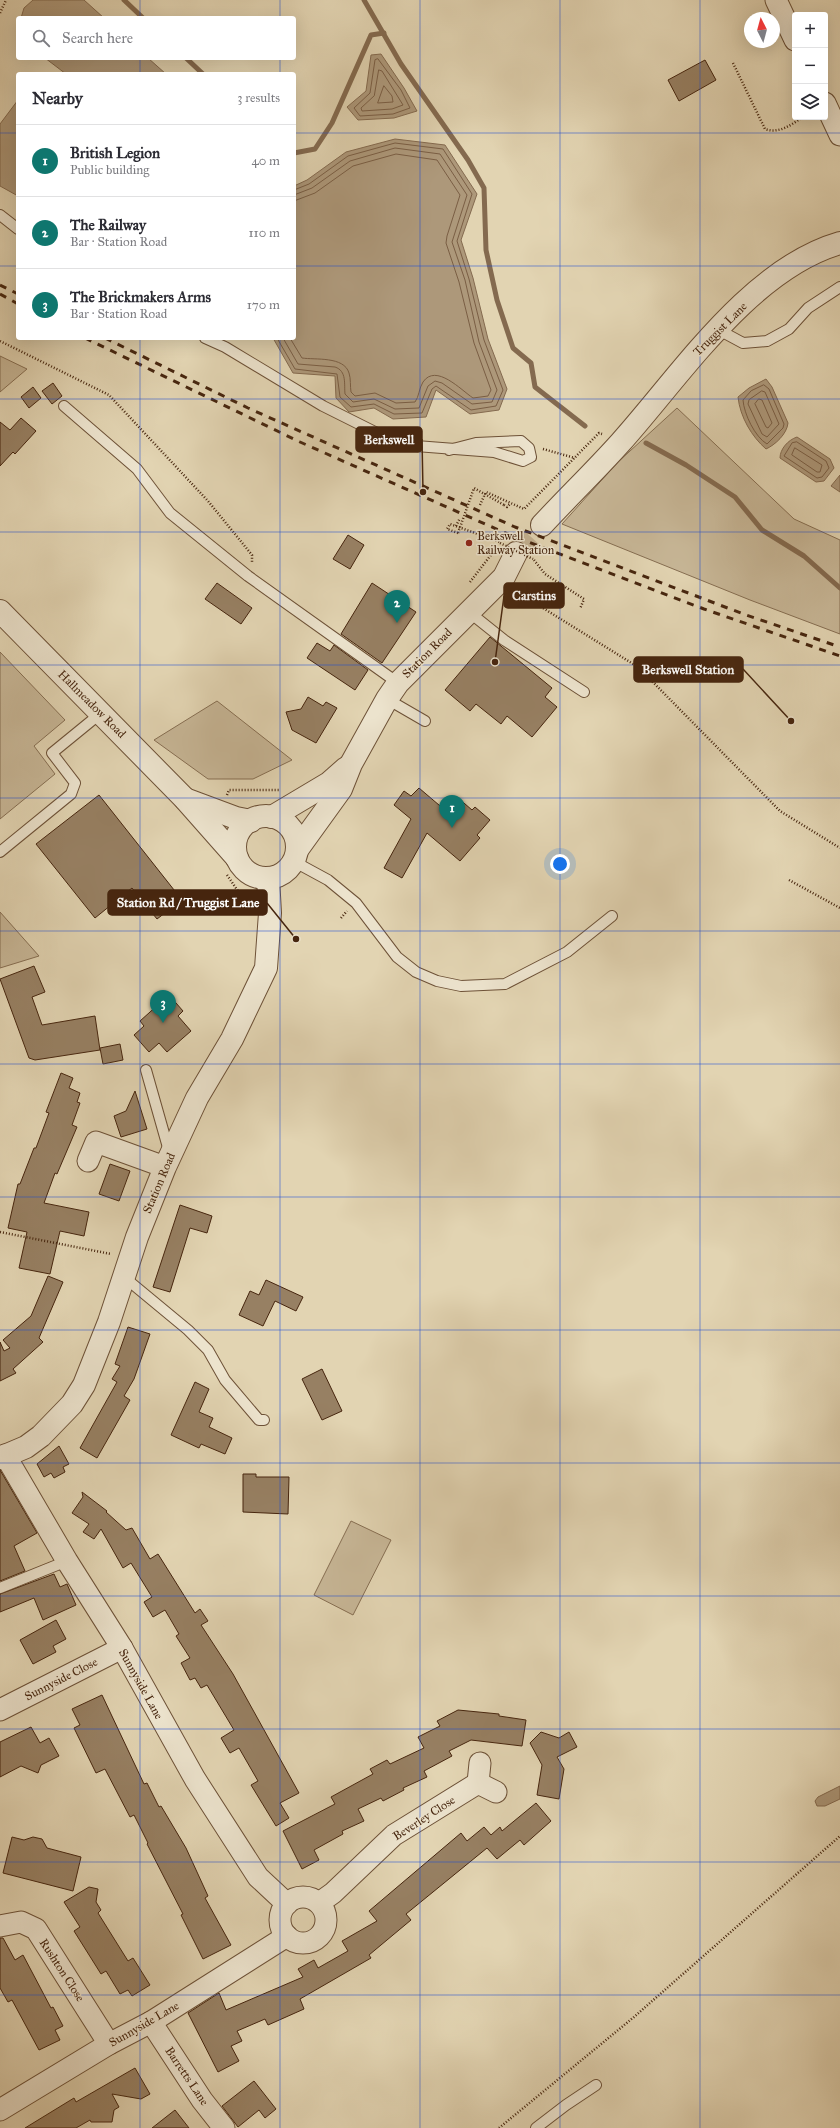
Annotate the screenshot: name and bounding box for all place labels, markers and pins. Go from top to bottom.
callout: Berkswell [356,427,422,452]
place label: Berkswell Railway Station [477,529,555,557]
marker: Berkswell Railway Station [464,538,474,548]
callout: Carstins [504,583,564,608]
pin: 2 [384,590,410,623]
callout: Berkswell Station [634,657,743,682]
pin: 1 [439,795,465,828]
callout: Station Rd / Truggist Lane [108,890,267,915]
pin: 3 [150,990,176,1023]

